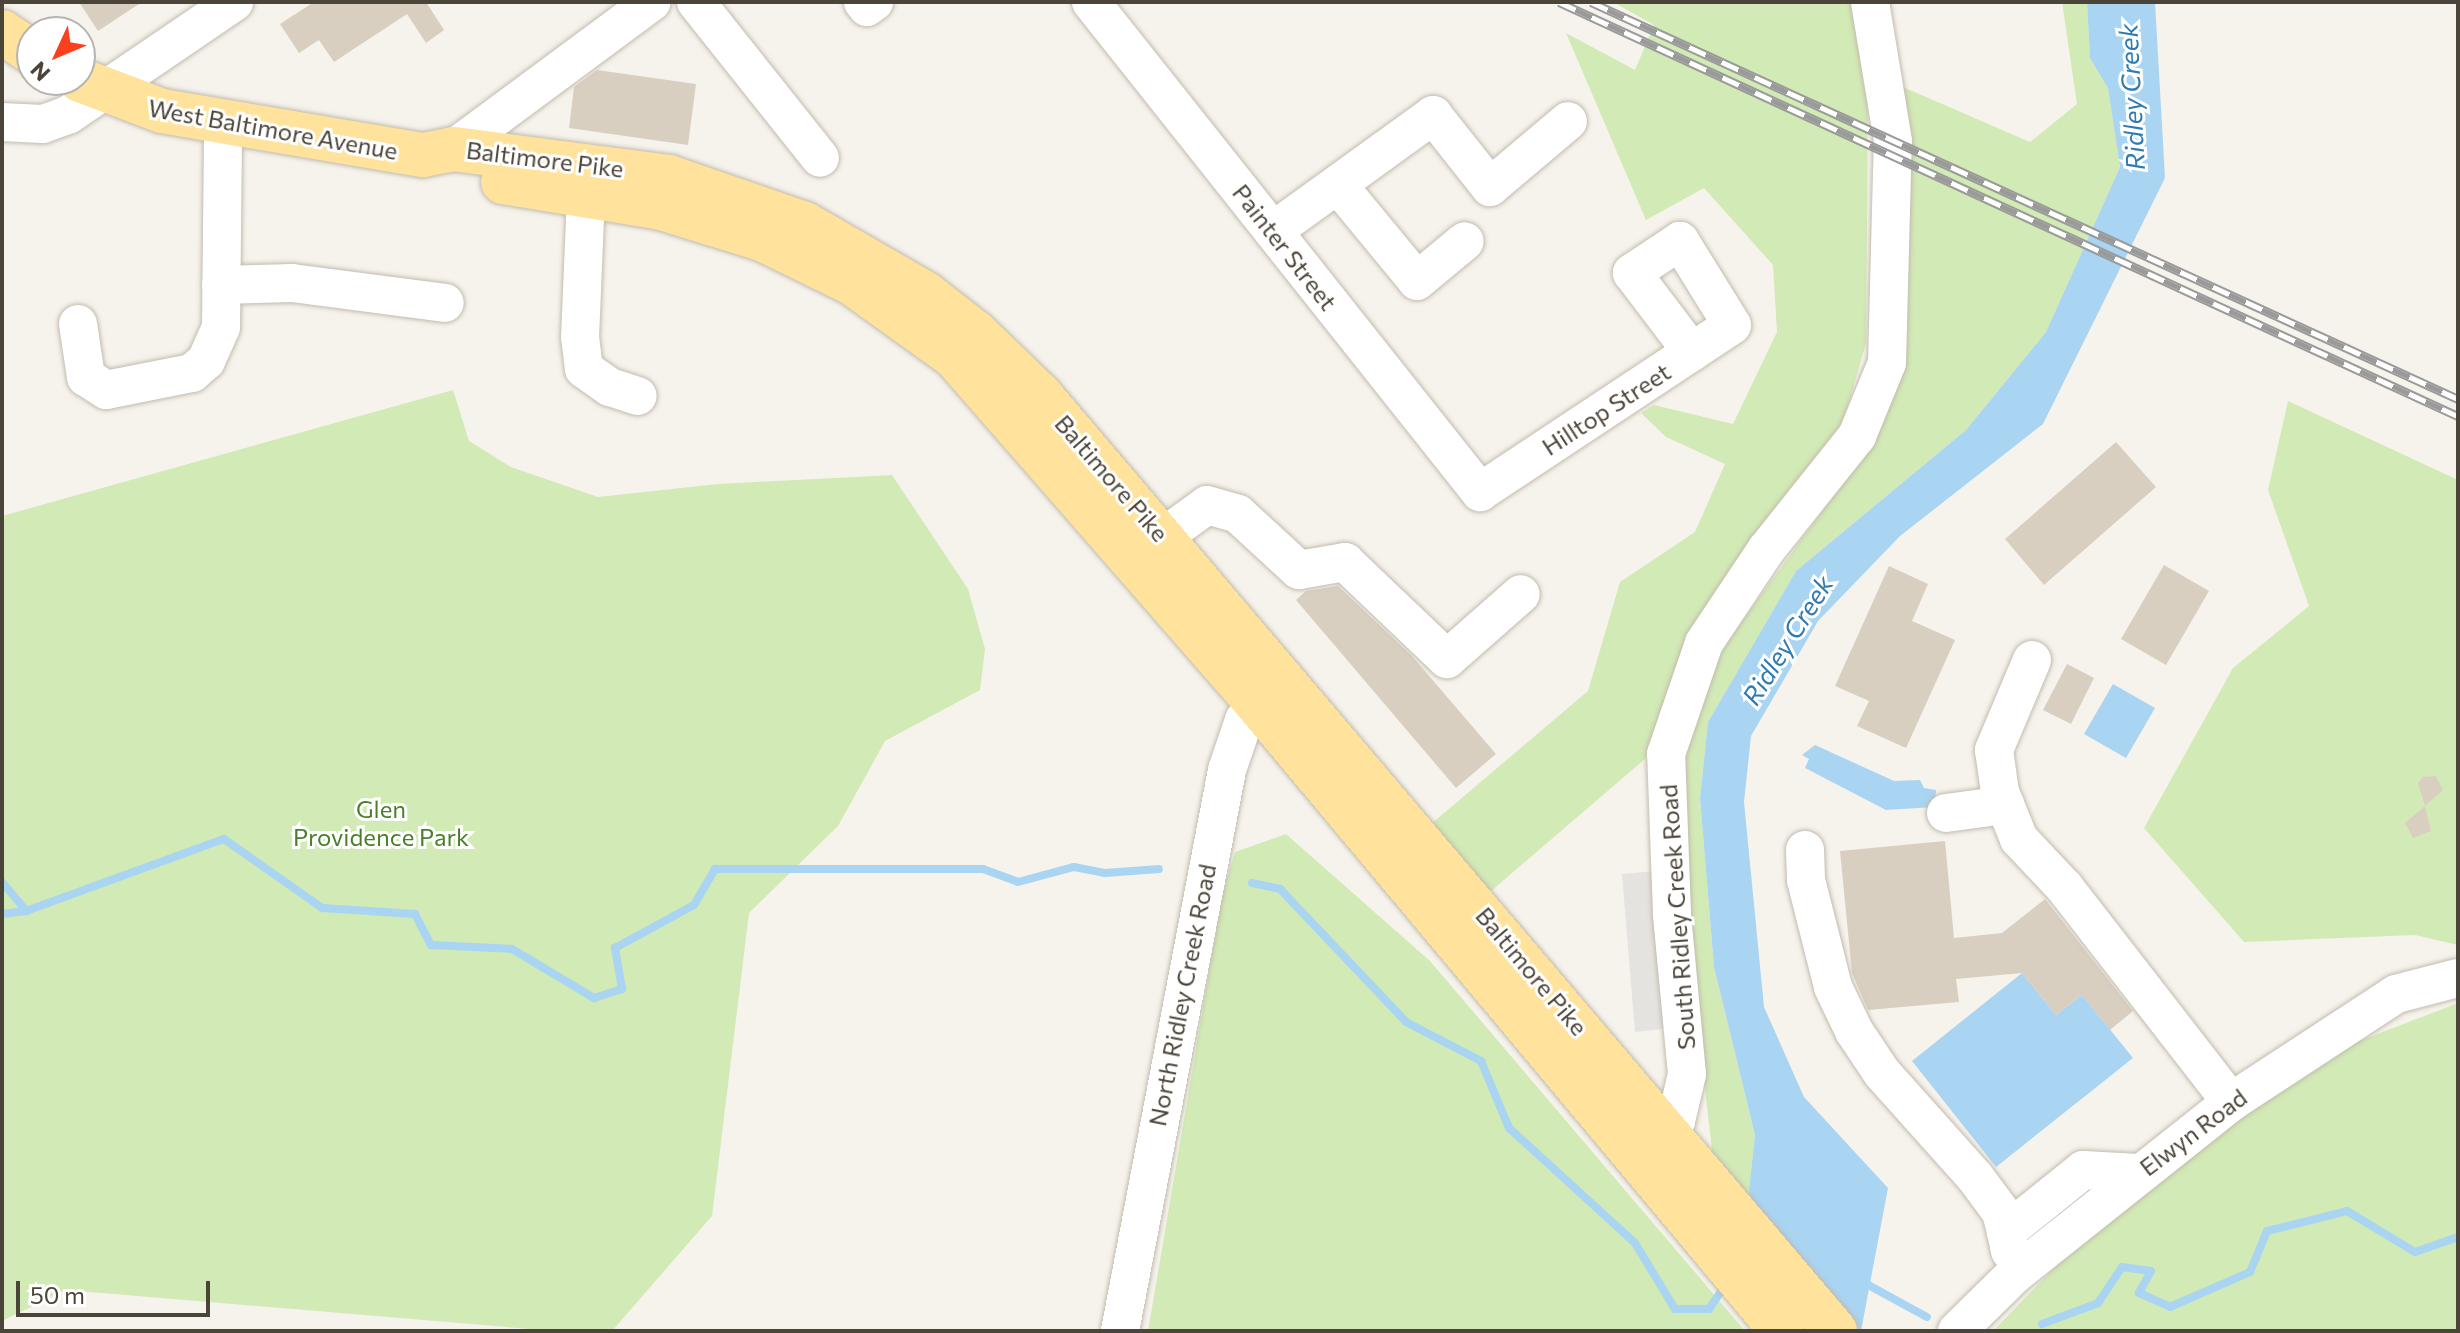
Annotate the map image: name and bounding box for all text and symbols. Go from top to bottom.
north arrow [16,16,96,96]
water label: Ridley Creek [2112,23,2150,171]
text: N [24,56,55,87]
street label: West Baltimore Avenue [146,93,400,165]
street label: Baltimore Pike [465,135,625,183]
street label: Painter Street [1227,178,1343,316]
street label: Hilltop Street [1537,357,1675,461]
street label: Baltimore Pike [1049,409,1175,547]
water label: Ridley Creek [1735,569,1839,711]
street label: South Ridley Creek Road [1653,783,1701,1051]
park label: Glen Providence Park [293,795,469,851]
street label: North Ridley Creek Road [1142,862,1222,1128]
street label: Baltimore Pike [1470,901,1594,1041]
street label: Elwyn Road [2134,1082,2252,1182]
scale bar [20,1265,214,1315]
text: 50 m [30,1280,85,1309]

